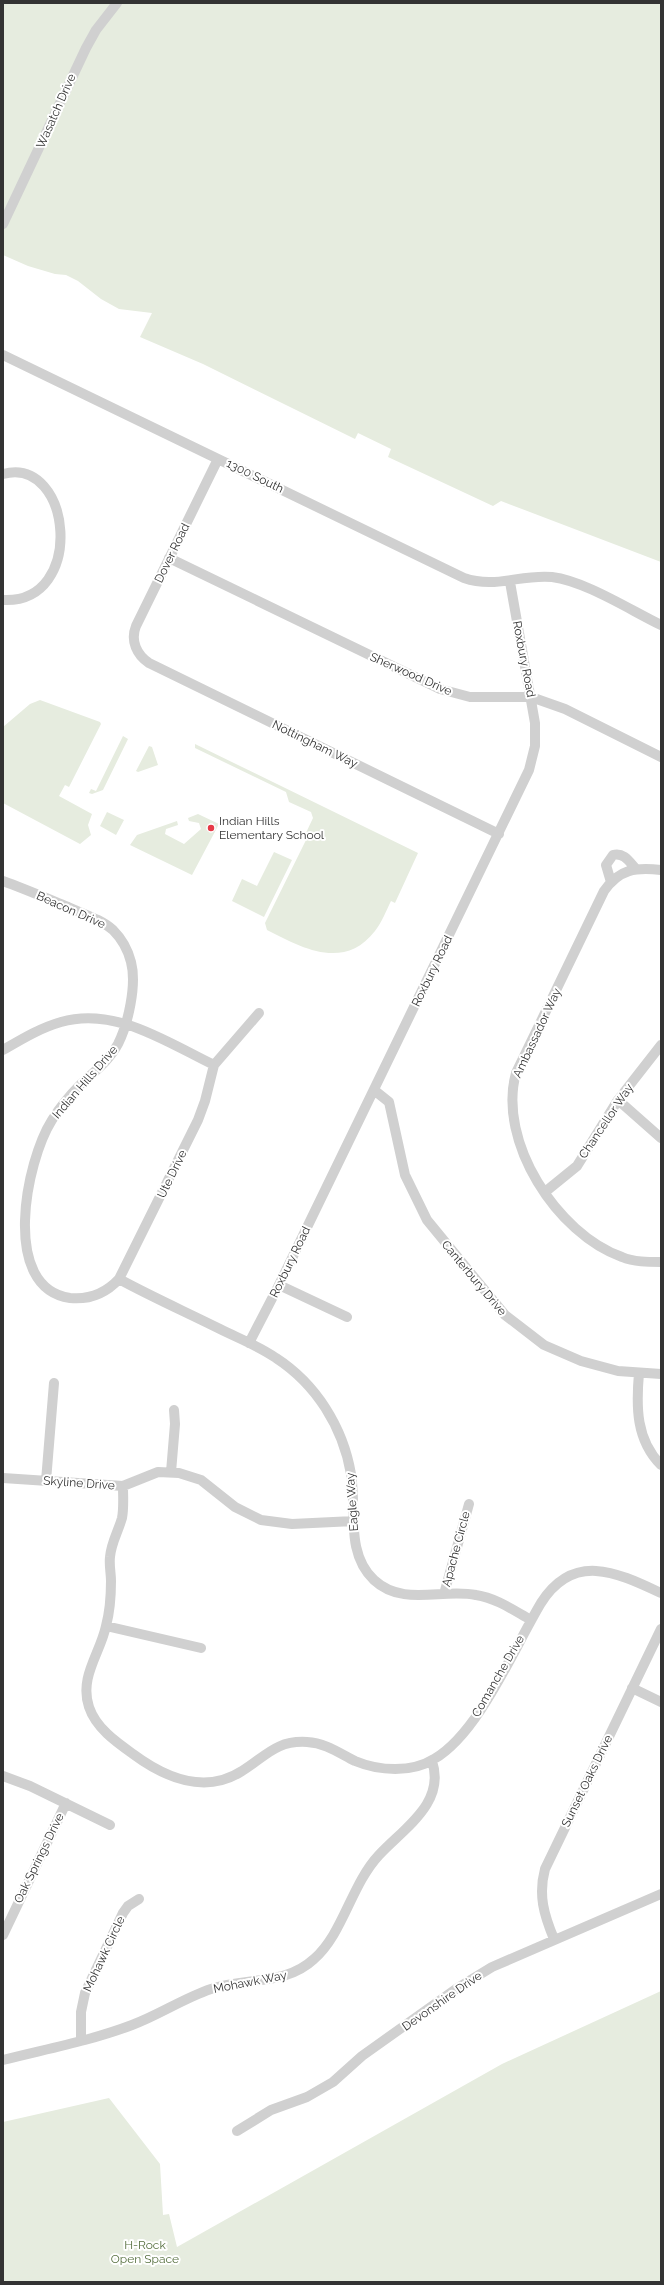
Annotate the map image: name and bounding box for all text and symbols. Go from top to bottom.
street label: Wasatch Drive [33,72,79,150]
street label: 1300 South [224,456,286,496]
street label: Dover Road [152,521,192,585]
street label: Roxbury Road [510,620,538,698]
street label: Sherwood Drive [368,650,454,698]
street label: Nottingham Way [270,717,360,771]
place label: Indian Hills Elementary School [219,814,325,842]
marker: Indian Hills Elementary School [206,823,216,833]
street label: Beacon Drive [34,889,108,931]
street label: Roxbury Road [409,933,455,1009]
street label: Ambassador Way [510,986,564,1080]
street label: Indian Hills Drive [49,1043,121,1121]
street label: Chancellor Way [576,1080,637,1161]
street label: Ute Drive [154,1148,190,1200]
street label: Roxbury Road [267,1224,313,1300]
street label: Canterbury Drive [439,1238,509,1318]
street label: Eagle Way [343,1472,361,1532]
street label: Skyline Drive [43,1474,115,1492]
street label: Apache Circle [439,1510,473,1588]
street label: Comanche Drive [469,1633,527,1719]
street label: Sunset Oaks Drive [559,1733,615,1829]
street label: Oak Springs Drive [11,1811,67,1905]
street label: Mohawk Circle [80,1914,128,1994]
street label: Mohawk Way [212,1968,288,1996]
street label: Devonshire Drive [400,1968,484,2034]
park label: H-Rock Open Space [111,2238,179,2266]

